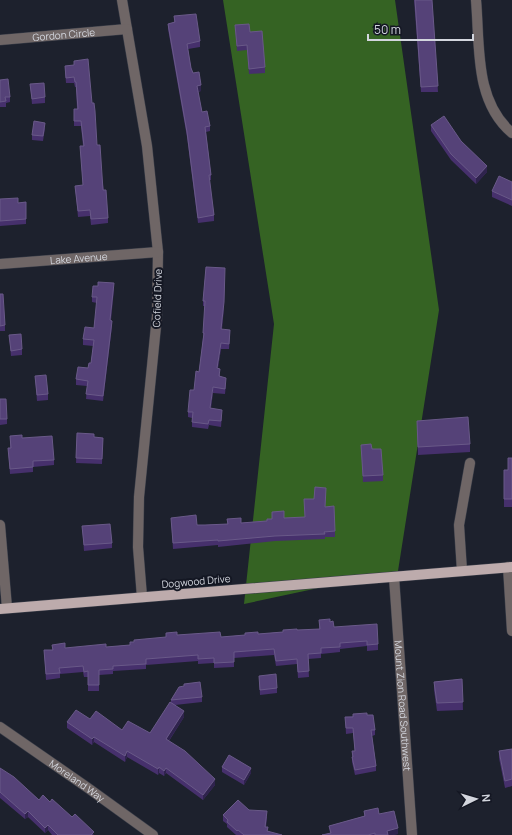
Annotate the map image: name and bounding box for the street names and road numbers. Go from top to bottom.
street label: Gordon Circle [32,25,96,44]
street label: Lake Avenue [49,249,108,267]
street label: Cofield Drive [149,268,165,328]
street label: Dogwood Drive [161,571,231,591]
street label: Mount Zion Road Southwest [391,640,415,772]
street label: Moreland Way [47,756,108,805]

